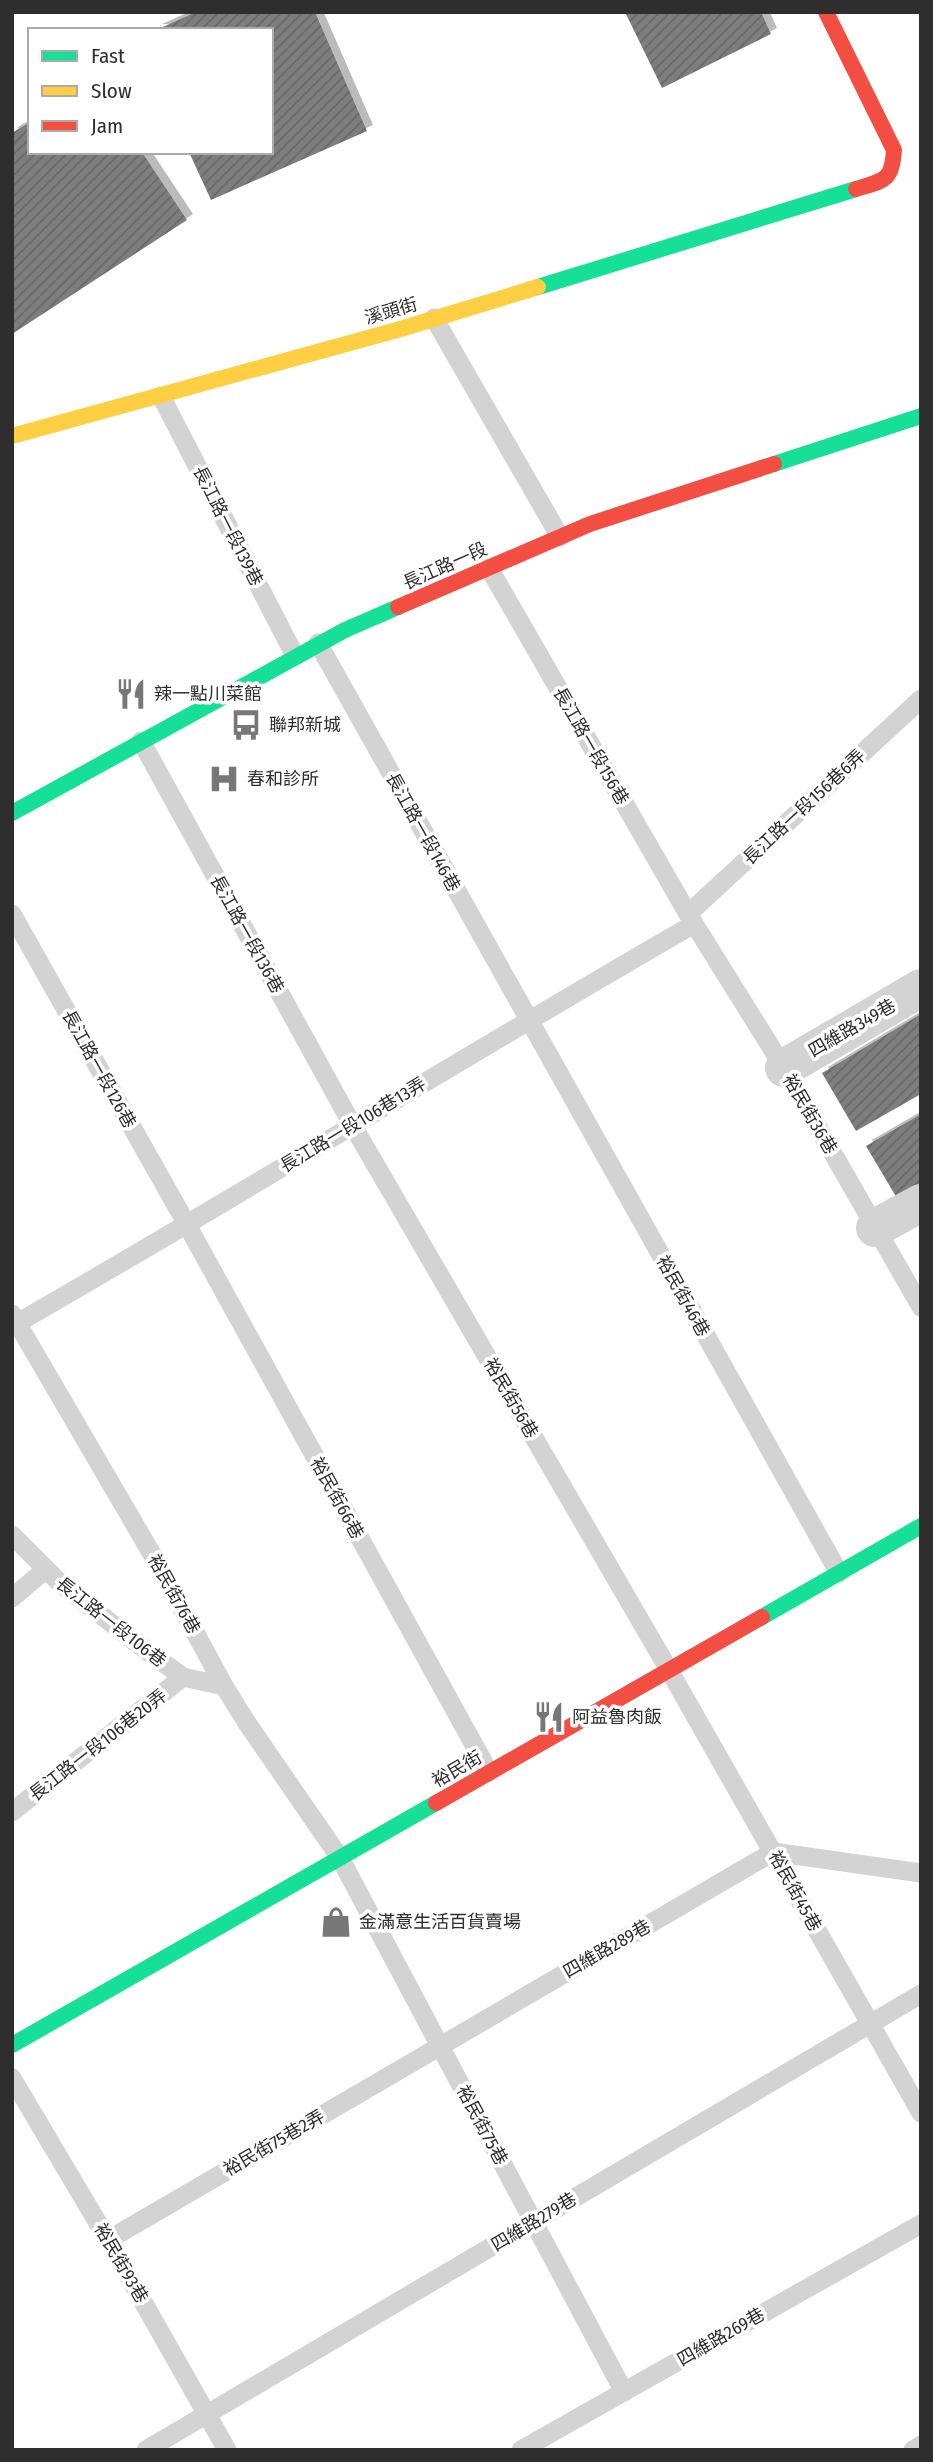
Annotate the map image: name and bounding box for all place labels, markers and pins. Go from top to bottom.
restaurant icon: 辣一點川菜館 [114,677,148,711]
place label: 辣一點川菜館 [154,683,262,705]
bus stop icon: 聯邦新城 [229,708,263,742]
place label: 聯邦新城 [269,714,341,736]
hospital icon: 春和診所 [207,762,241,796]
place label: 春和診所 [247,768,319,790]
restaurant icon: 阿益魯肉飯 [532,1700,566,1734]
place label: 阿益魯肉飯 [572,1706,662,1728]
shop icon: 金滿意生活百貨賣場 [319,1905,353,1939]
place label: 金滿意生活百貨賣場 [359,1911,521,1933]

